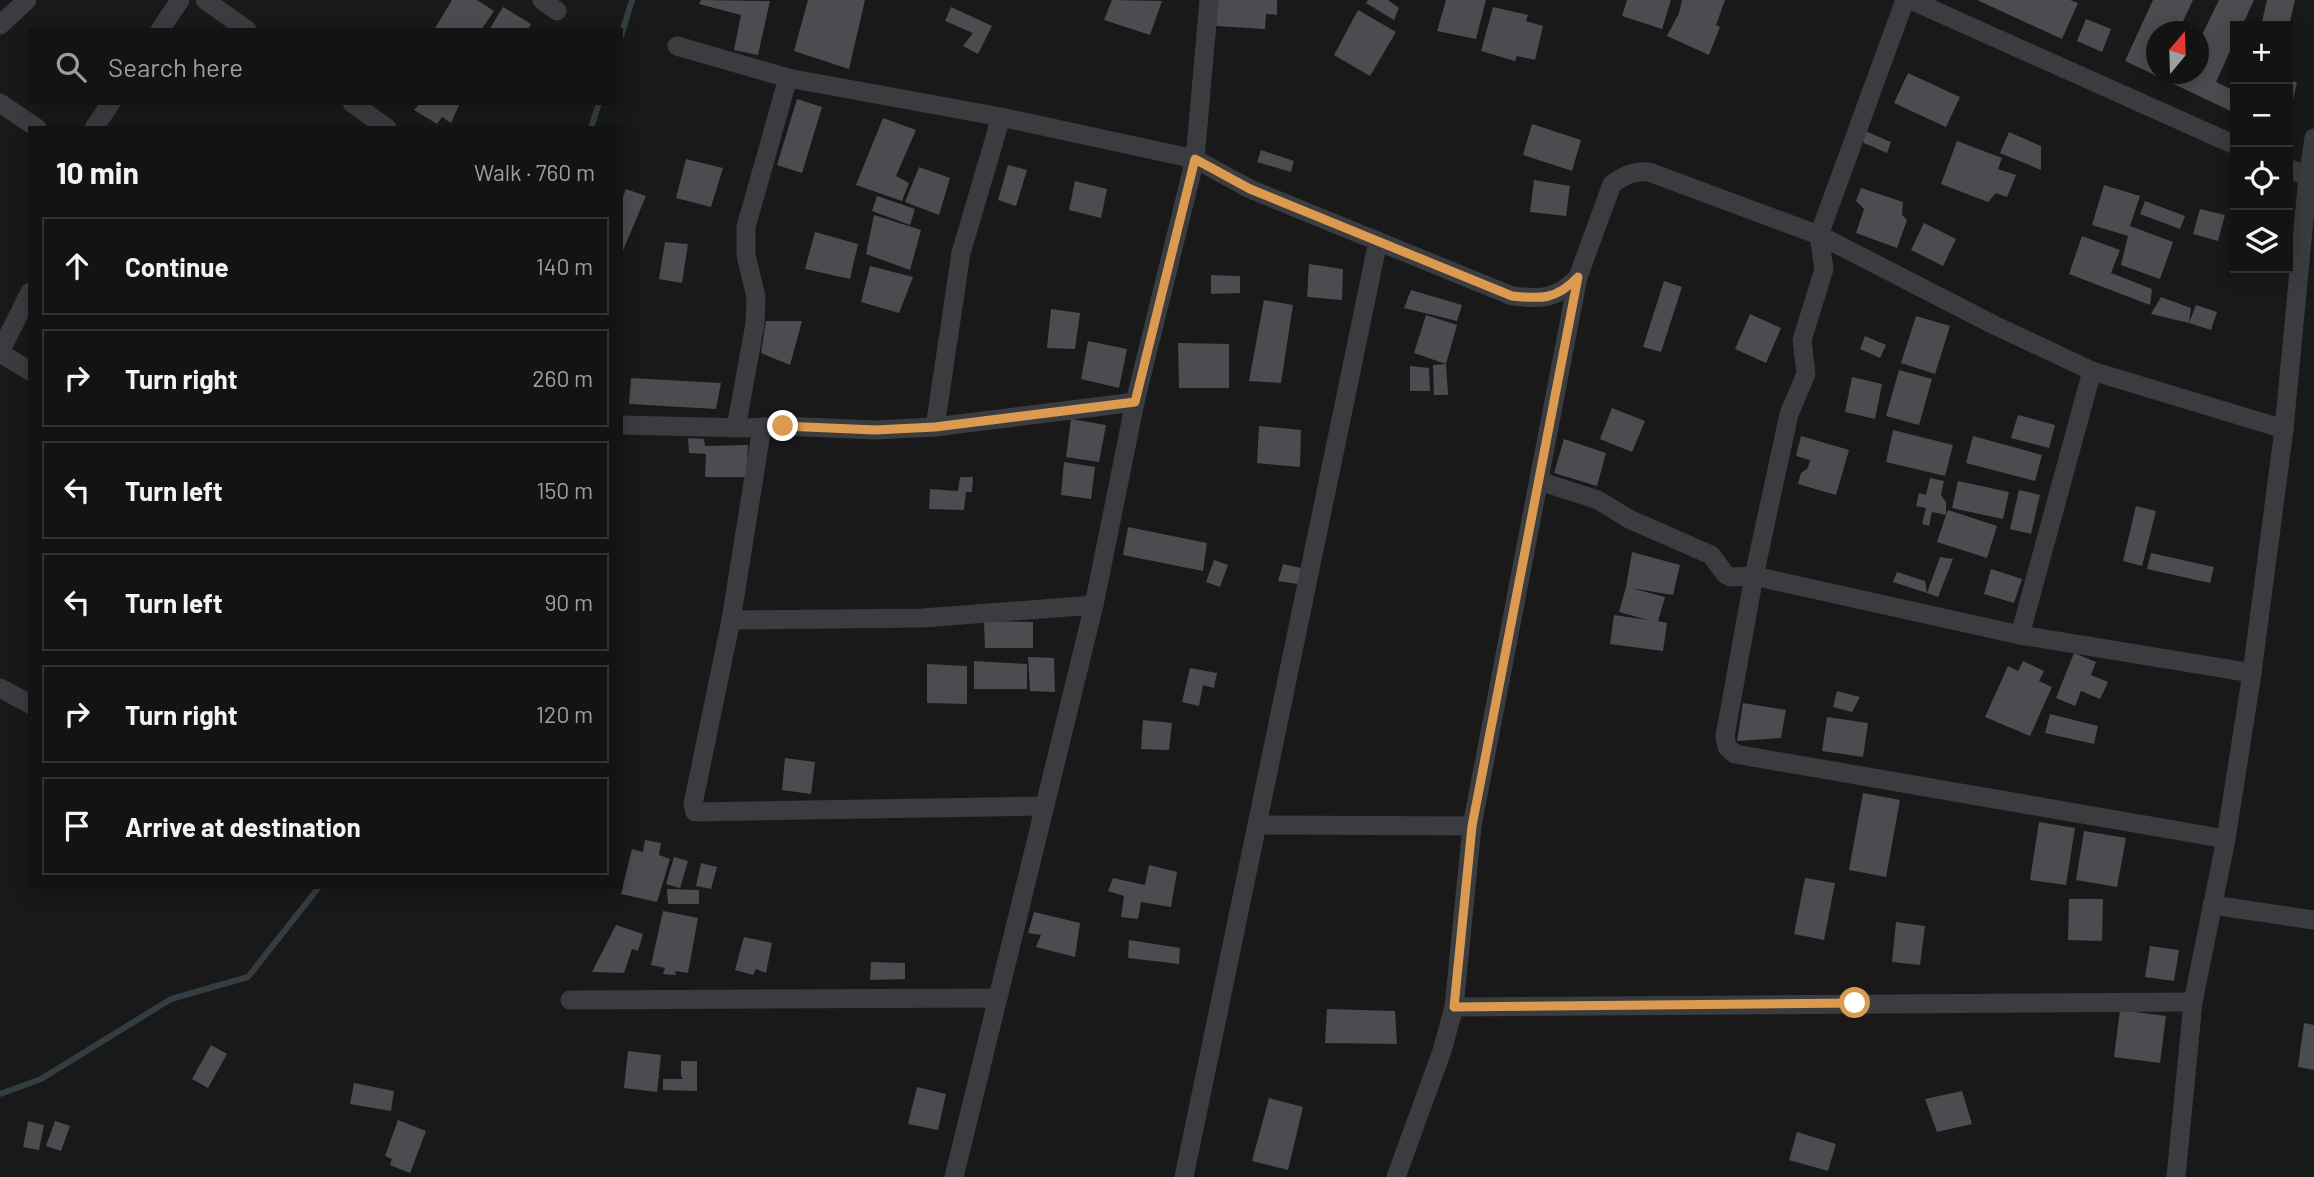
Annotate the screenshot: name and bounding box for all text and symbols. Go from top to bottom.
north arrow [2146,21,2209,84]
map controls [2230,21,2293,273]
button: + [2230,21,2293,84]
search box [28,28,623,105]
icon: search [52,48,90,86]
text: Search here [108,51,243,82]
button: − [2230,84,2293,147]
button: locate [2230,147,2293,210]
text: 10 min [56,154,139,190]
text: Walk · 760 m [474,158,595,186]
button: layers [2230,210,2293,273]
icon: ahead [58,247,96,285]
text: Continue [125,251,229,282]
text: 140 m [536,252,593,280]
icon: right [58,359,96,397]
text: Turn right [125,363,238,394]
text: 260 m [532,364,593,392]
route end [767,410,798,441]
icon: left [58,471,96,509]
text: Turn left [125,475,223,506]
text: 150 m [537,476,593,504]
icon: left [58,583,96,621]
text: Turn left [125,587,223,618]
text: 90 m [544,588,593,616]
icon: right [58,695,96,733]
text: Turn right [125,699,238,730]
text: 120 m [536,700,593,728]
icon: arrive [58,807,96,845]
text: Arrive at destination [125,811,361,842]
route start [1839,987,1870,1018]

